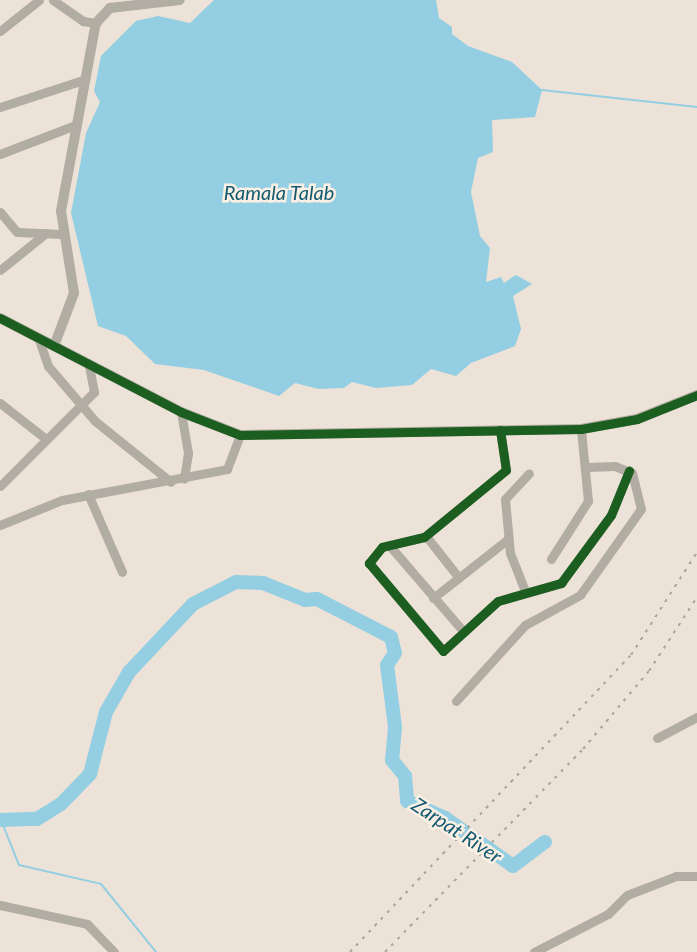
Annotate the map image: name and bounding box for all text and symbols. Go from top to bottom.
water label: Ramala Talab [224,180,334,204]
water label: Zarpat River [408,792,506,868]

